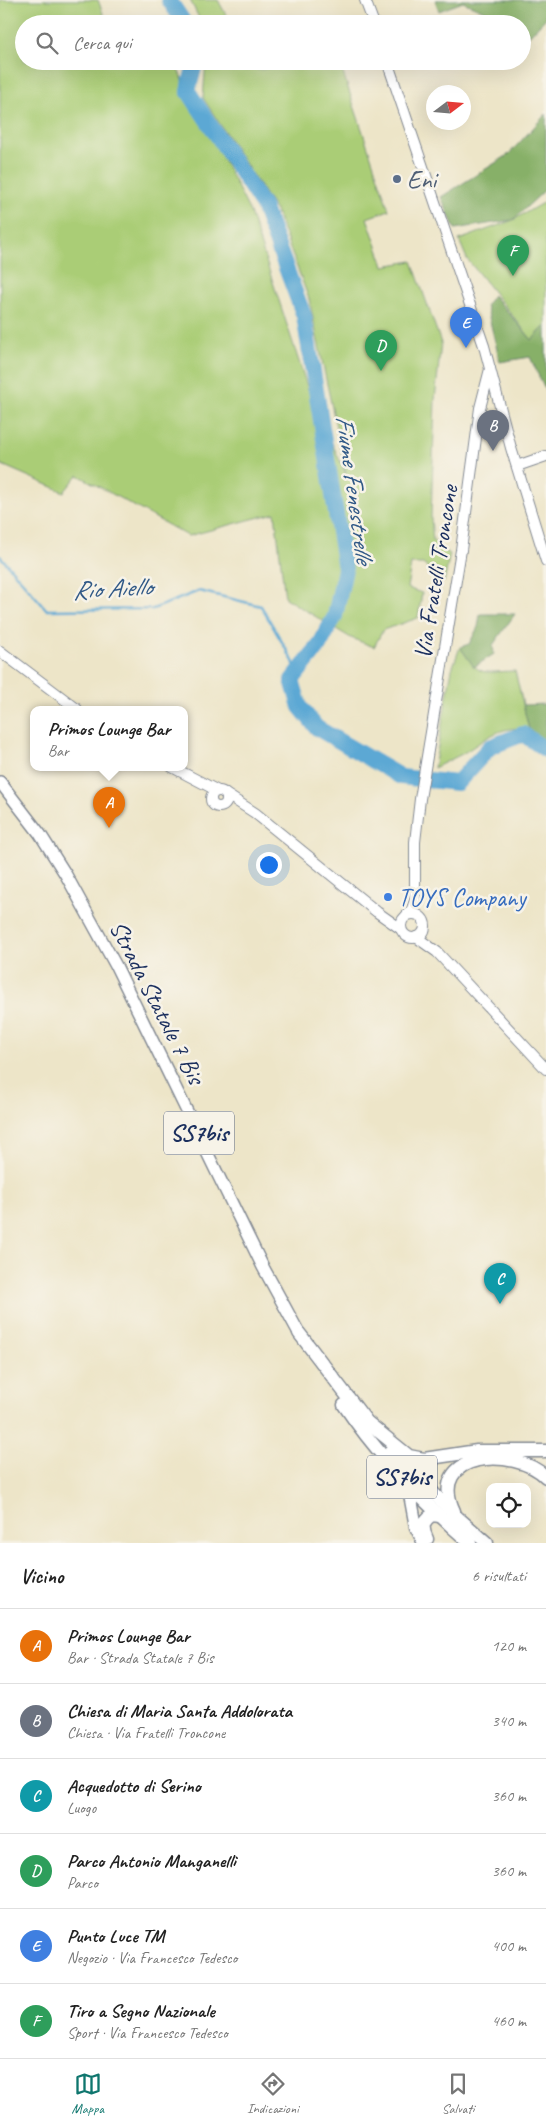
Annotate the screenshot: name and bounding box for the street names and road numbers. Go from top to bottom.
street label: Via Fratelli Troncone [406,481,466,661]
street label: Strada Statale 7 Bis [102,915,213,1092]
road number: SS7bis [164,1112,234,1154]
road number: SS7bis [367,1455,437,1498]

